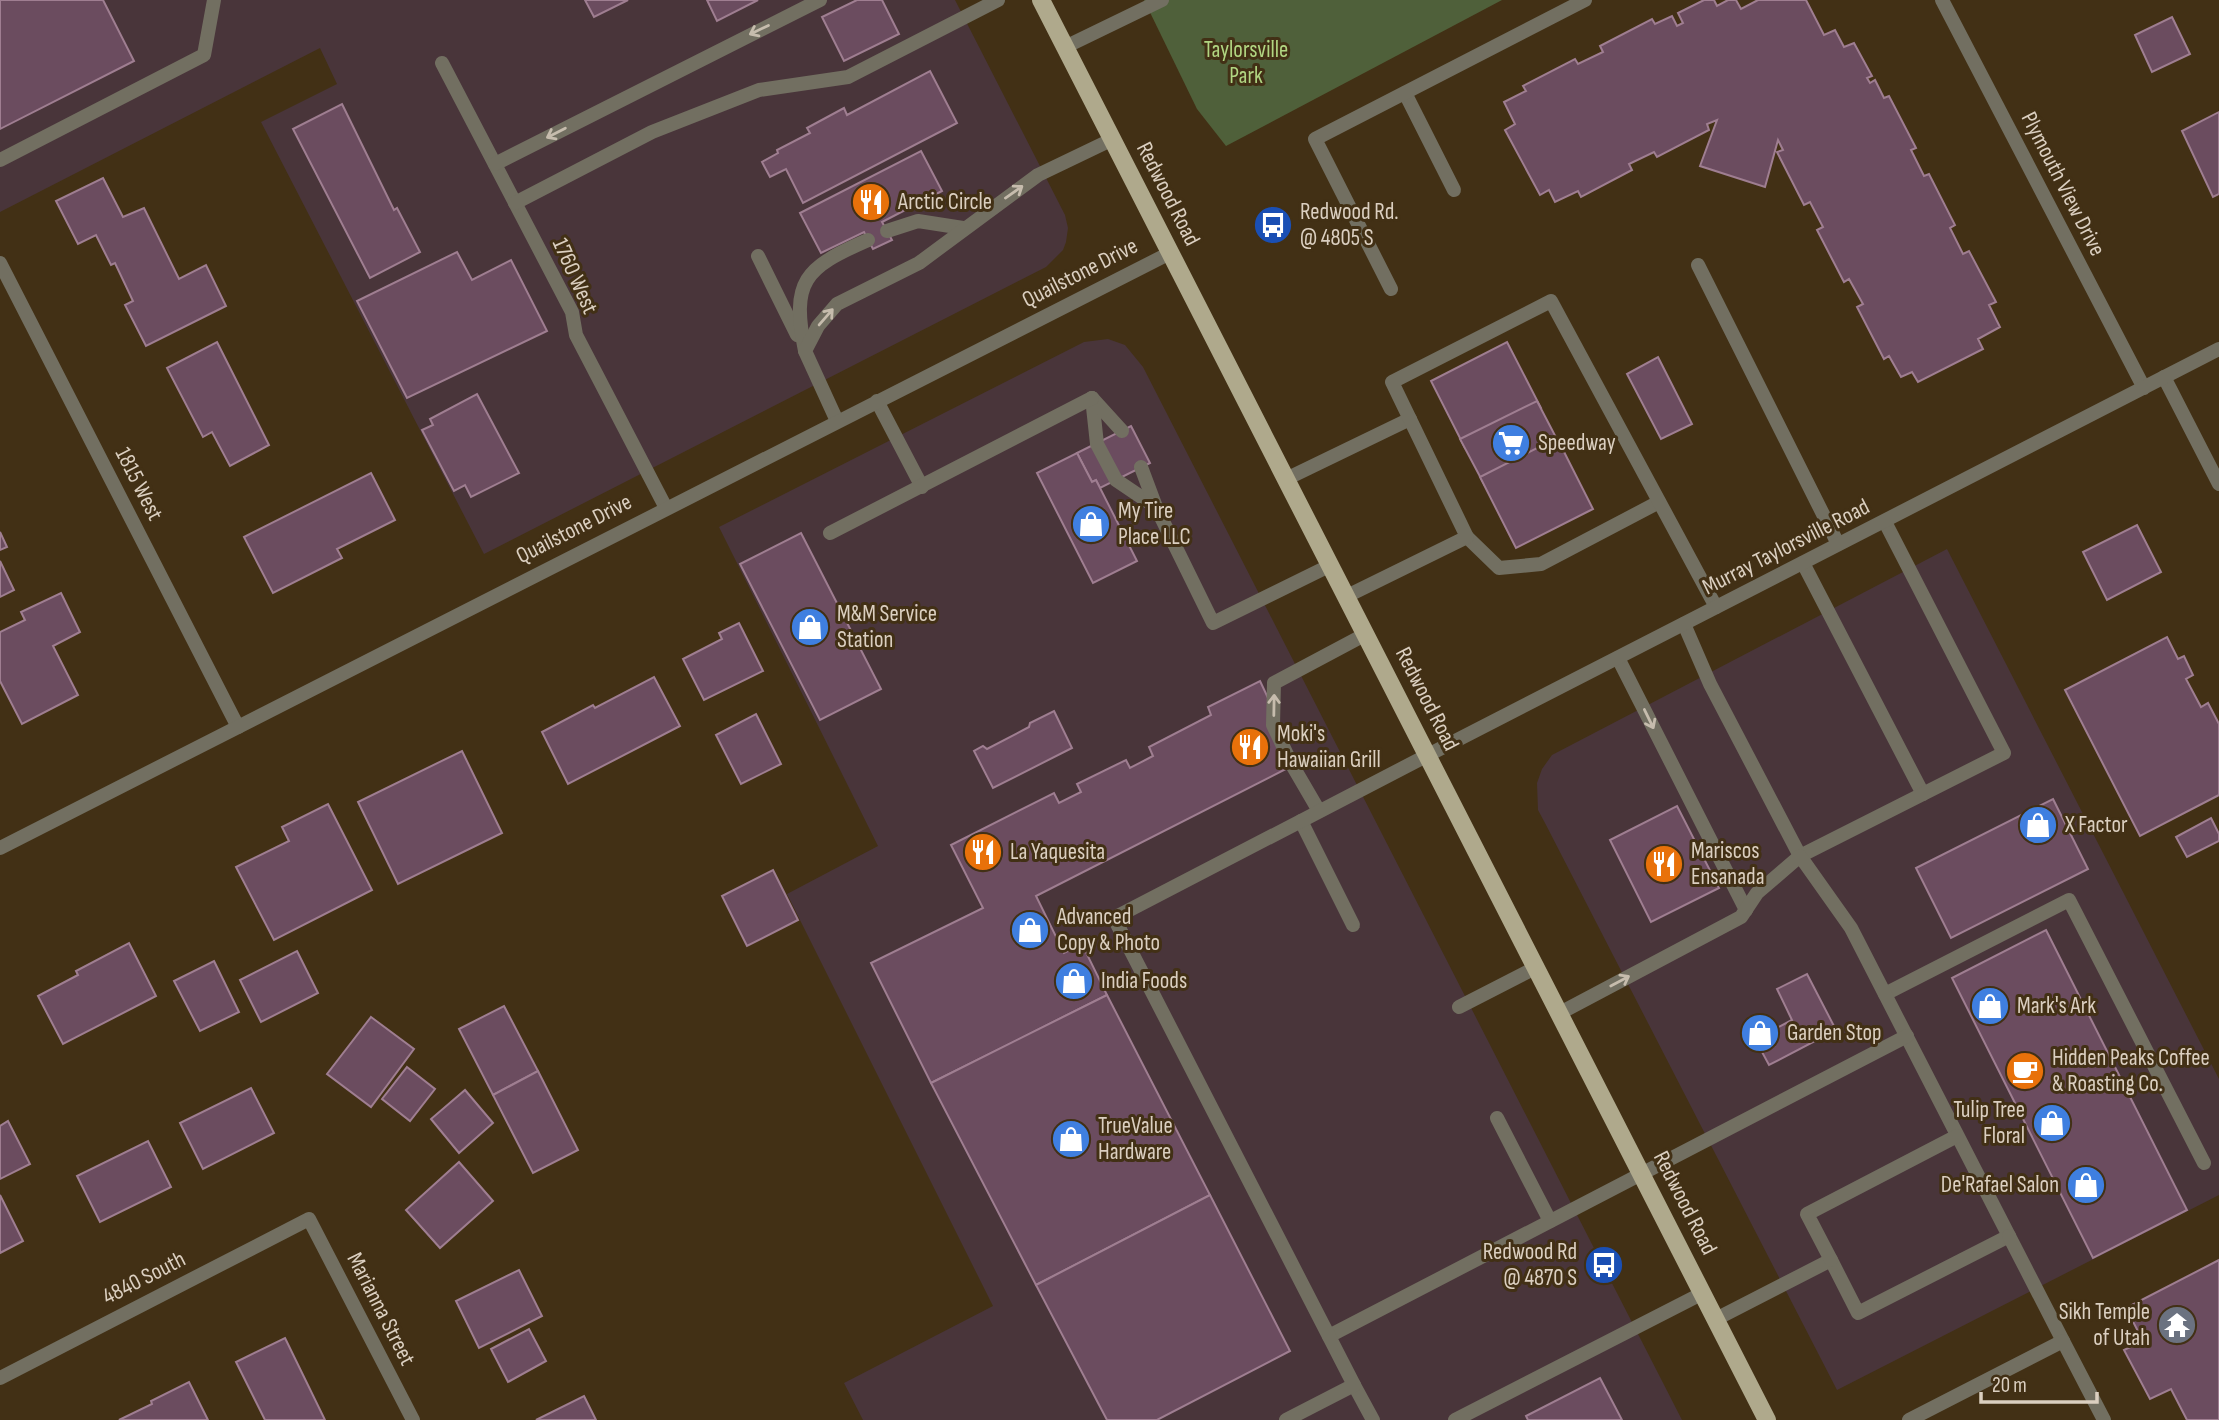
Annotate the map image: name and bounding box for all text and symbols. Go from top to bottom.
one-way arrow [749,24,770,38]
park label: Taylorsville Park [1204,36,1288,90]
street label: Plymouth View Drive [2015,107,2111,261]
one-way arrow [546,127,567,140]
street label: Redwood Road [1130,137,1206,251]
restaurant icon: Arctic Circle [850,181,892,223]
one-way arrow [1004,185,1023,199]
place label: Arctic Circle [897,188,992,216]
place label: Redwood Rd. @ 4805 S [1300,198,1399,252]
bus stop icon: Redwood Rd. @ 4805 S [1252,204,1294,246]
street label: Quailstone Drive [1018,232,1142,314]
street label: 1760 West [546,234,604,318]
one-way arrow [817,309,834,326]
supermarket icon: Speedway [1490,422,1532,464]
place label: Speedway [1538,429,1616,457]
street label: 1815 West [109,443,169,525]
street label: Quailstone Drive [512,488,636,570]
street label: Murray Taylorsville Road [1698,493,1874,601]
place label: My Tire Place LLC [1118,497,1191,551]
shop icon: My Tire Place LLC [1070,503,1112,545]
place label: M&M Service Station [837,600,937,654]
shop icon: M&M Service Station [789,606,831,648]
street label: Redwood Road [1389,642,1465,756]
one-way arrow [1267,694,1281,717]
one-way arrow [1643,708,1656,729]
place label: Moki's Hawaiian Grill [1277,720,1381,774]
restaurant icon: Moki's Hawaiian Grill [1229,726,1271,768]
shop icon: X Factor [2017,804,2059,846]
place label: X Factor [2064,811,2128,839]
restaurant icon: La Yaquesita [962,831,1004,873]
place label: Mariscos Ensanada [1691,837,1765,891]
place label: La Yaquesita [1010,838,1105,866]
restaurant icon: Mariscos Ensanada [1643,843,1685,885]
place label: Advanced Copy & Photo [1056,903,1160,957]
shop icon: Advanced Copy & Photo [1009,909,1051,951]
shop icon: India Foods [1053,960,1095,1002]
place label: India Foods [1101,967,1187,995]
one-way arrow [1609,974,1630,988]
shop icon: Mark's Ark [1969,985,2011,1027]
place label: Mark's Ark [2017,992,2096,1020]
shop icon: Garden Stop [1739,1012,1781,1054]
place label: Garden Stop [1787,1019,1882,1047]
place label: Hidden Peaks Coffee & Roasting Co. [2052,1044,2210,1098]
cafe icon: Hidden Peaks Coffee & Roasting Co. [2004,1050,2046,1092]
place label: Tulip Tree Floral [1953,1096,2025,1150]
shop icon: Tulip Tree Floral [2031,1102,2073,1144]
place label: TrueValue Hardware [1098,1112,1173,1166]
shop icon: TrueValue Hardware [1050,1118,1092,1160]
street label: Redwood Road [1647,1146,1723,1260]
shop icon: De'Rafael Salon [2065,1164,2107,1206]
place label: De'Rafael Salon [1941,1171,2059,1199]
place label: Redwood Rd @ 4870 S [1483,1238,1577,1292]
bus stop icon: Redwood Rd @ 4870 S [1583,1244,1625,1286]
street label: 4840 South [98,1245,190,1311]
street label: Marianna Street [341,1248,421,1370]
place label: Sikh Temple of Utah [2059,1298,2150,1352]
temple icon: Sikh Temple of Utah [2156,1304,2198,1346]
scale bar [1981,1360,2096,1404]
text: 20 m [1992,1373,2027,1398]

